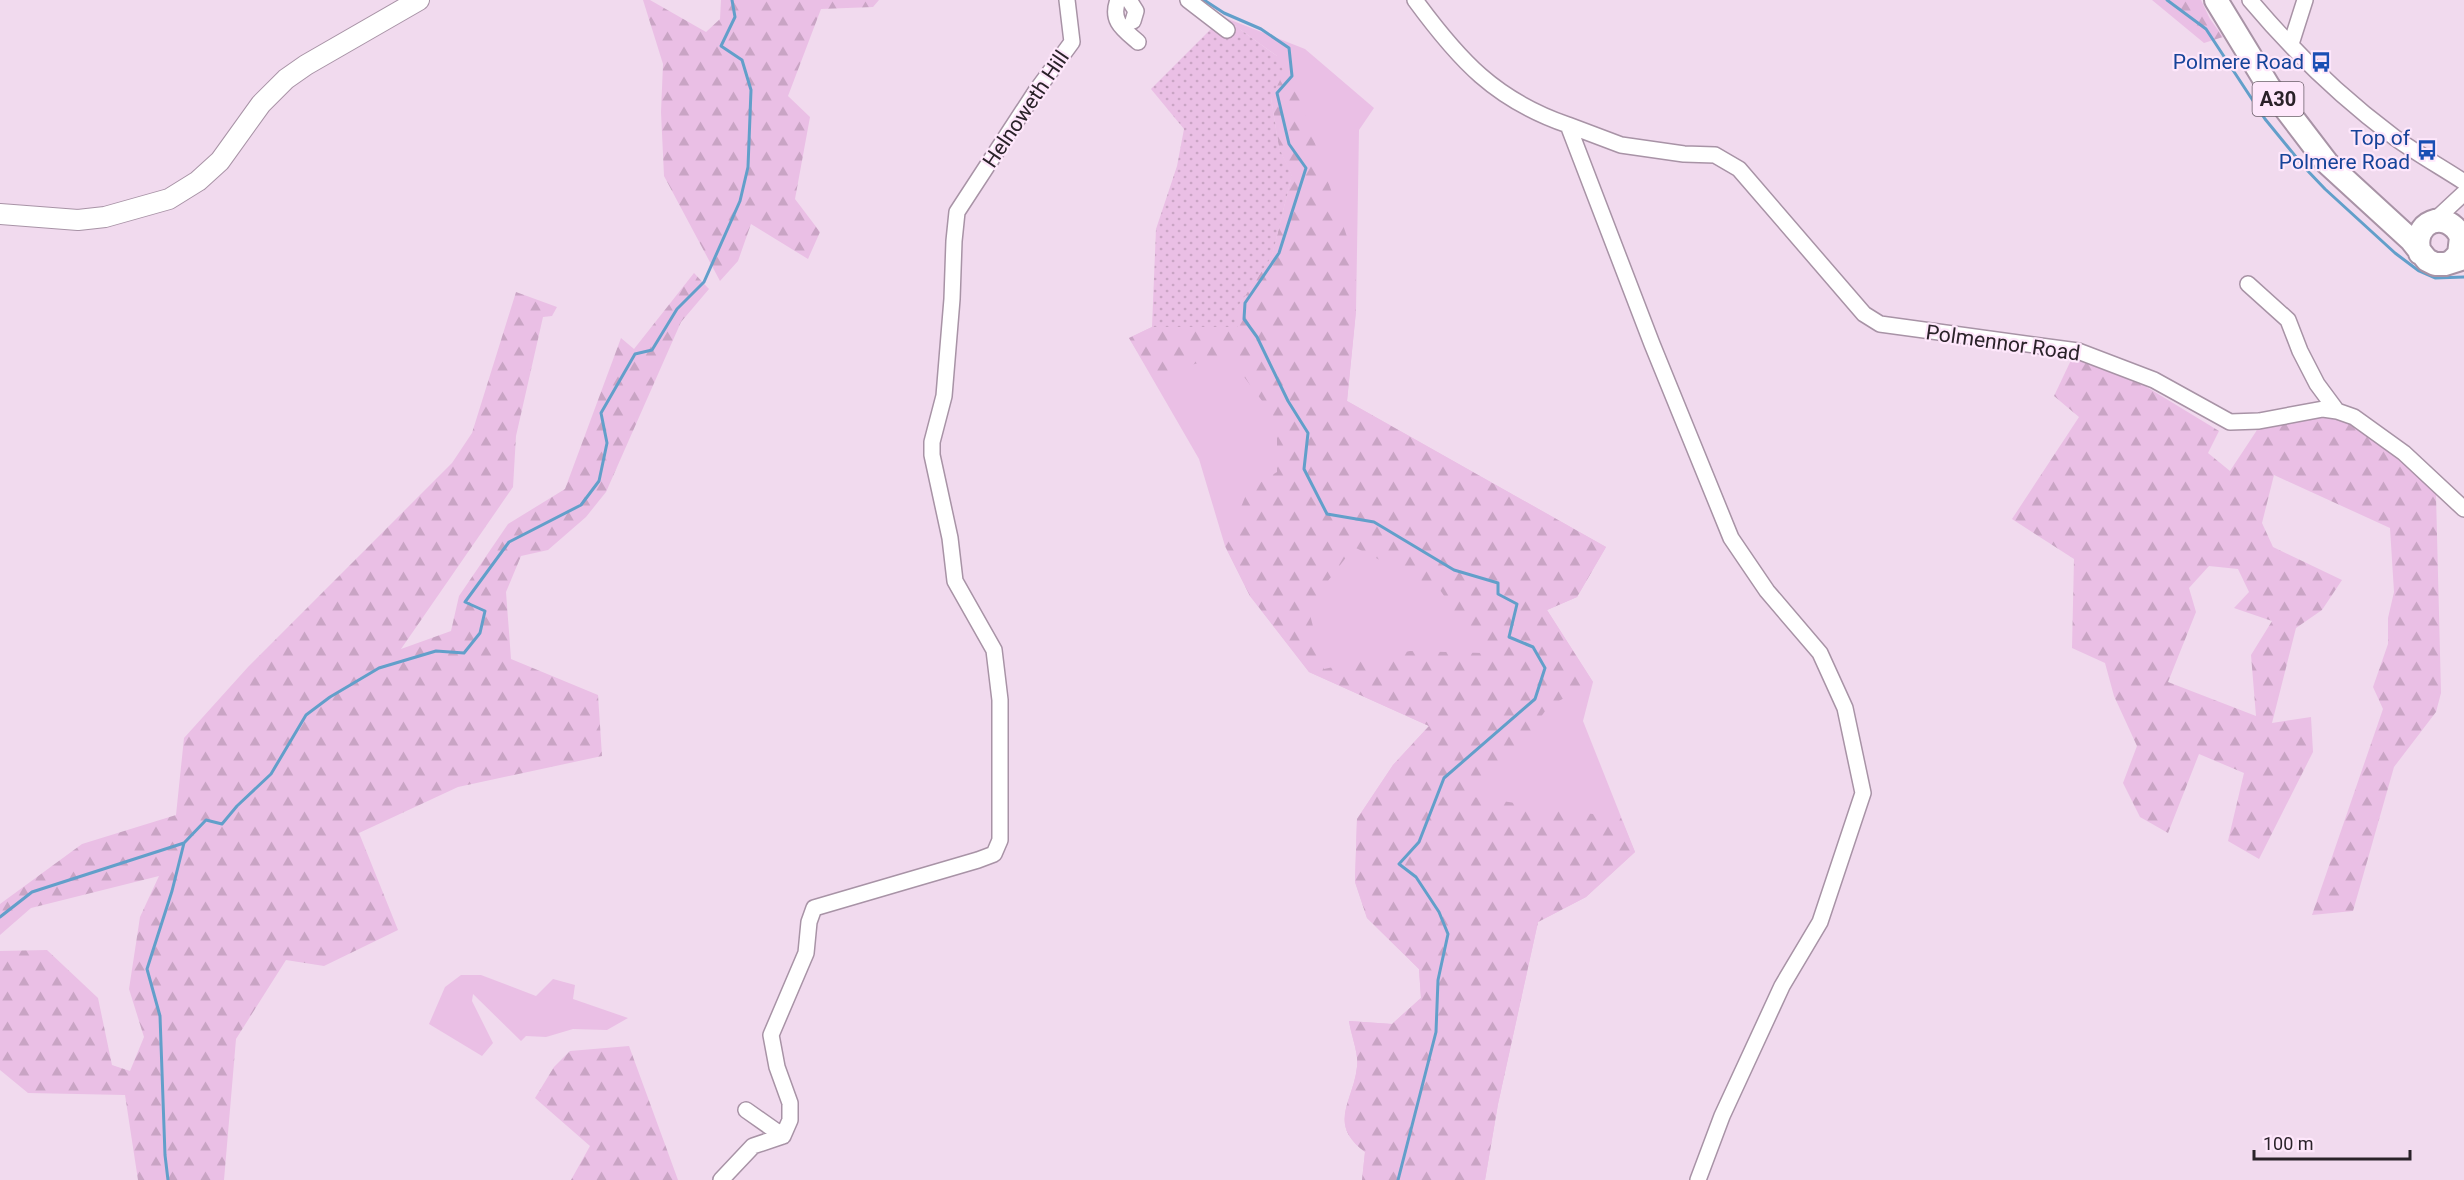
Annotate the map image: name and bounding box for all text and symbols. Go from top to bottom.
street label: Helnoweth Hill [978,46,1074,172]
place label: Polmere Road [2173,50,2304,74]
bus stop icon: Polmere Road [2309,50,2333,74]
road number: A30 [2252,82,2304,116]
place label: Top of Polmere Road [2279,126,2411,174]
bus stop icon: Top of Polmere Road [2415,138,2439,162]
street label: Polmennor Road [1924,320,2082,366]
scale bar [2254,1123,2410,1161]
text: 100 m [2263,1133,2314,1154]

